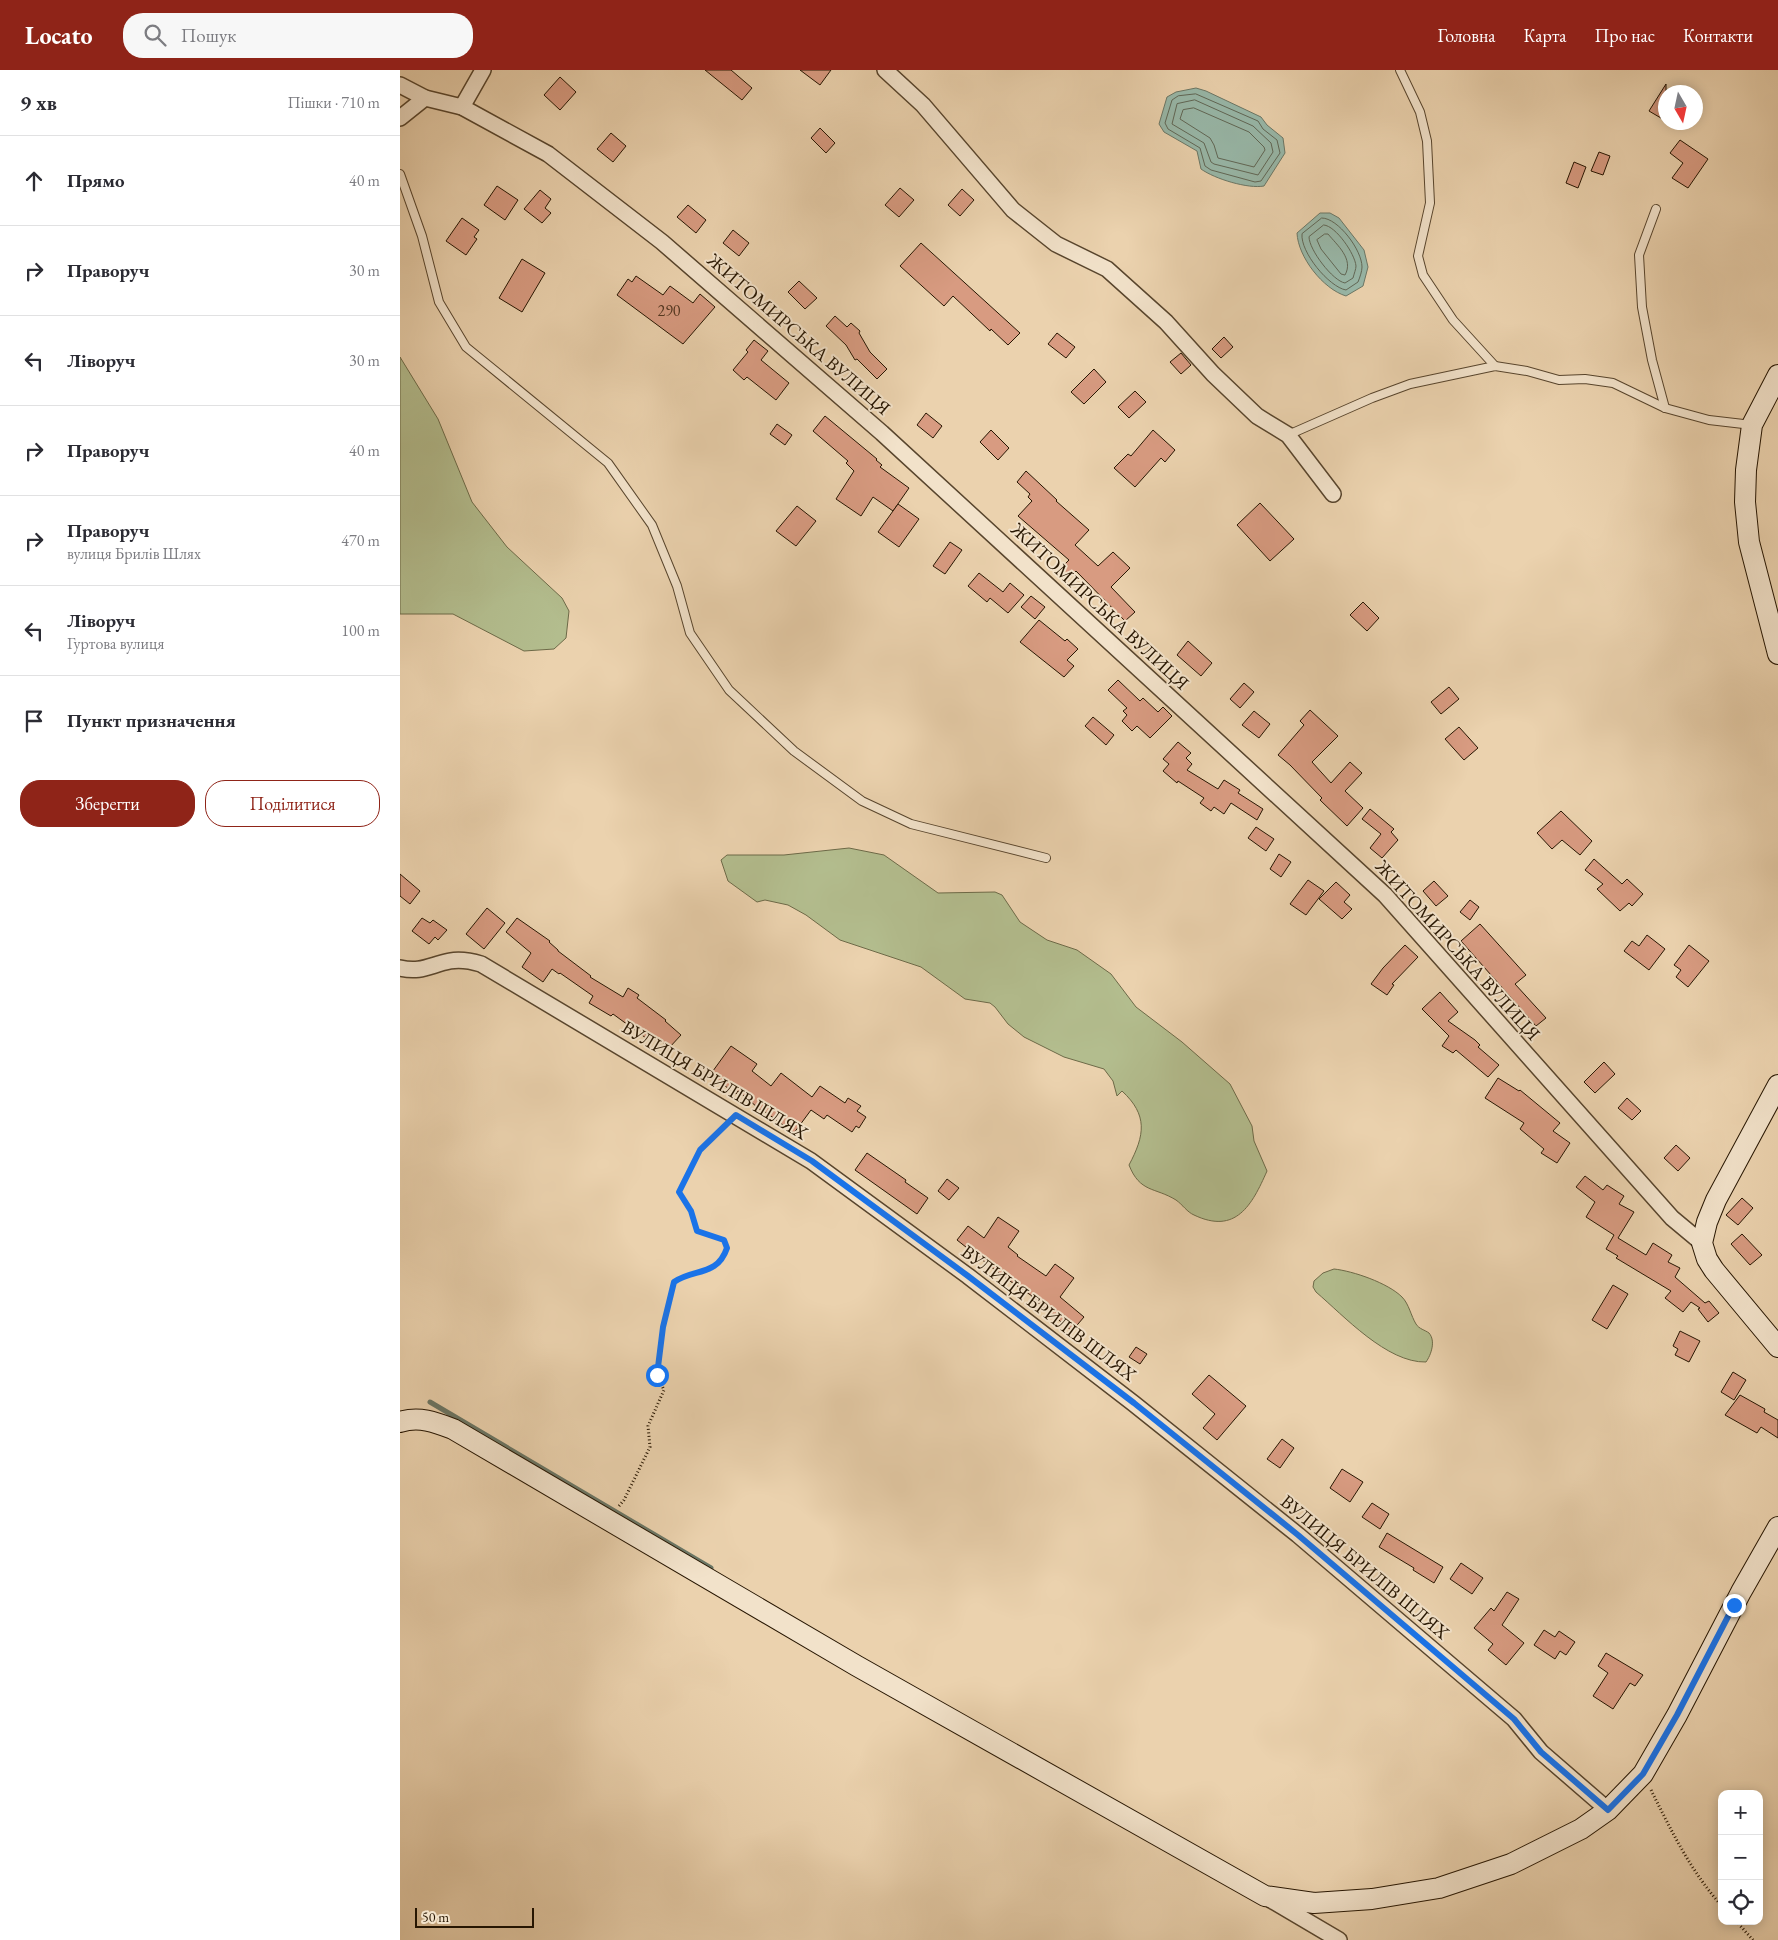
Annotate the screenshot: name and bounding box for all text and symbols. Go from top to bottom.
search box [123,13,473,58]
text: Locato [25,20,93,51]
icon: search [141,21,169,49]
text: Пошук [181,23,236,48]
text: Головна [1438,24,1495,47]
text: Карта [1523,24,1566,47]
text: Про нас [1594,24,1655,47]
text: Контакти [1683,24,1753,47]
north arrow [1658,85,1703,130]
text: 9 хв [20,89,57,116]
text: Пішки · 710 m [287,92,380,113]
icon: ahead [20,167,48,195]
text: Прямо [67,168,125,193]
text: 40 m [349,170,380,191]
street label: ЖИТОМИРСЬКА ВУЛИЦЯ [701,247,896,421]
icon: right [20,257,48,285]
text: Праворуч [67,258,149,283]
text: 30 m [349,260,380,281]
house number: 290 [657,300,681,321]
icon: left [20,347,48,375]
text: Ліворуч [67,348,135,373]
text: 30 m [349,350,380,371]
icon: right [20,437,48,465]
text: Праворуч [67,438,149,463]
text: 40 m [349,440,380,461]
street label: ЖИТОМИРСЬКА ВУЛИЦЯ [1005,516,1195,695]
text: Праворуч [67,518,149,543]
icon: right [20,527,48,555]
text: 470 m [341,530,380,551]
text: вулиця Брилів Шлях [67,543,201,564]
text: Ліворуч [67,608,135,633]
icon: left [20,617,48,645]
text: 100 m [341,620,380,641]
text: Гуртова вулиця [67,633,164,654]
icon: arrive [20,707,48,735]
text: Пункт призначення [67,708,236,733]
button: Зберегти [20,780,195,827]
button: Поділитися [205,780,380,827]
street label: ЖИТОМИРСЬКА ВУЛИЦЯ [1369,854,1546,1046]
street label: ВУЛИЦЯ БРИЛІВ ШЛЯХ [617,1014,813,1146]
street label: ВУЛИЦЯ БРИЛІВ ШЛЯХ [956,1239,1142,1387]
route start [646,1364,669,1387]
street label: ВУЛИЦЯ БРИЛІВ ШЛЯХ [1275,1489,1455,1645]
route end [1723,1594,1746,1617]
map controls [1718,1790,1763,1925]
button: + [1718,1790,1763,1835]
button: − [1718,1835,1763,1880]
button: locate [1718,1880,1763,1925]
scale bar [415,1905,534,1928]
text: 50 m [422,1908,449,1926]

